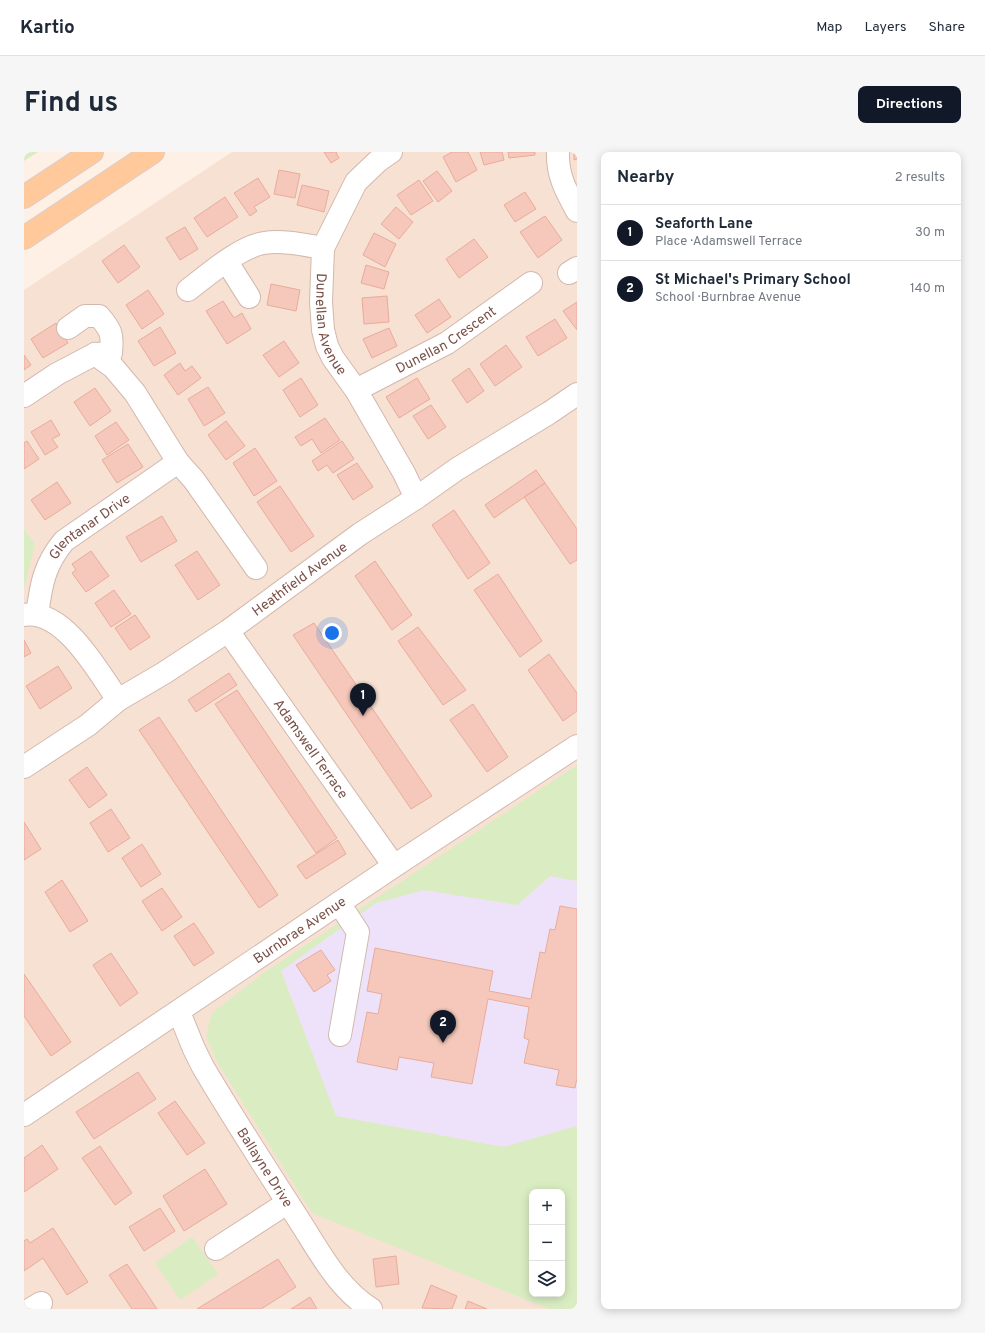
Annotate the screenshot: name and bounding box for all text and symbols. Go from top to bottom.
text: Kartio [20,16,75,40]
text: Map [816,19,842,36]
text: Layers [864,19,906,36]
text: Share [928,19,965,36]
text: Find us [24,86,118,122]
button: Directions [858,86,961,123]
text: Nearby [617,167,674,189]
text: 2 results [895,170,945,186]
text: Seaforth Lane [655,215,753,234]
text: 1 [627,225,633,241]
text: 30 m [915,225,945,241]
text: Place · Adamswell Terrace [655,234,802,250]
text: St Michael's Primary School [655,271,851,290]
street label: Dunellan Avenue [311,273,350,379]
text: 2 [626,281,634,297]
text: 140 m [910,281,945,297]
text: School · Burnbrae Avenue [655,290,801,306]
street label: Dunellan Crescent [393,304,500,378]
street label: Glentanar Drive [46,491,134,563]
street label: Heathfield Avenue [249,539,351,620]
your location [322,623,342,643]
pin: 1 [350,683,376,716]
street label: Adamswell Terrace [269,696,351,803]
street label: Burnbrae Avenue [251,894,350,968]
pin: 2 [430,1010,456,1043]
street label: Ballayne Drive [232,1125,296,1211]
map controls [529,1189,565,1297]
button: + [529,1189,565,1225]
button: − [529,1225,565,1261]
button: layers [529,1261,565,1297]

